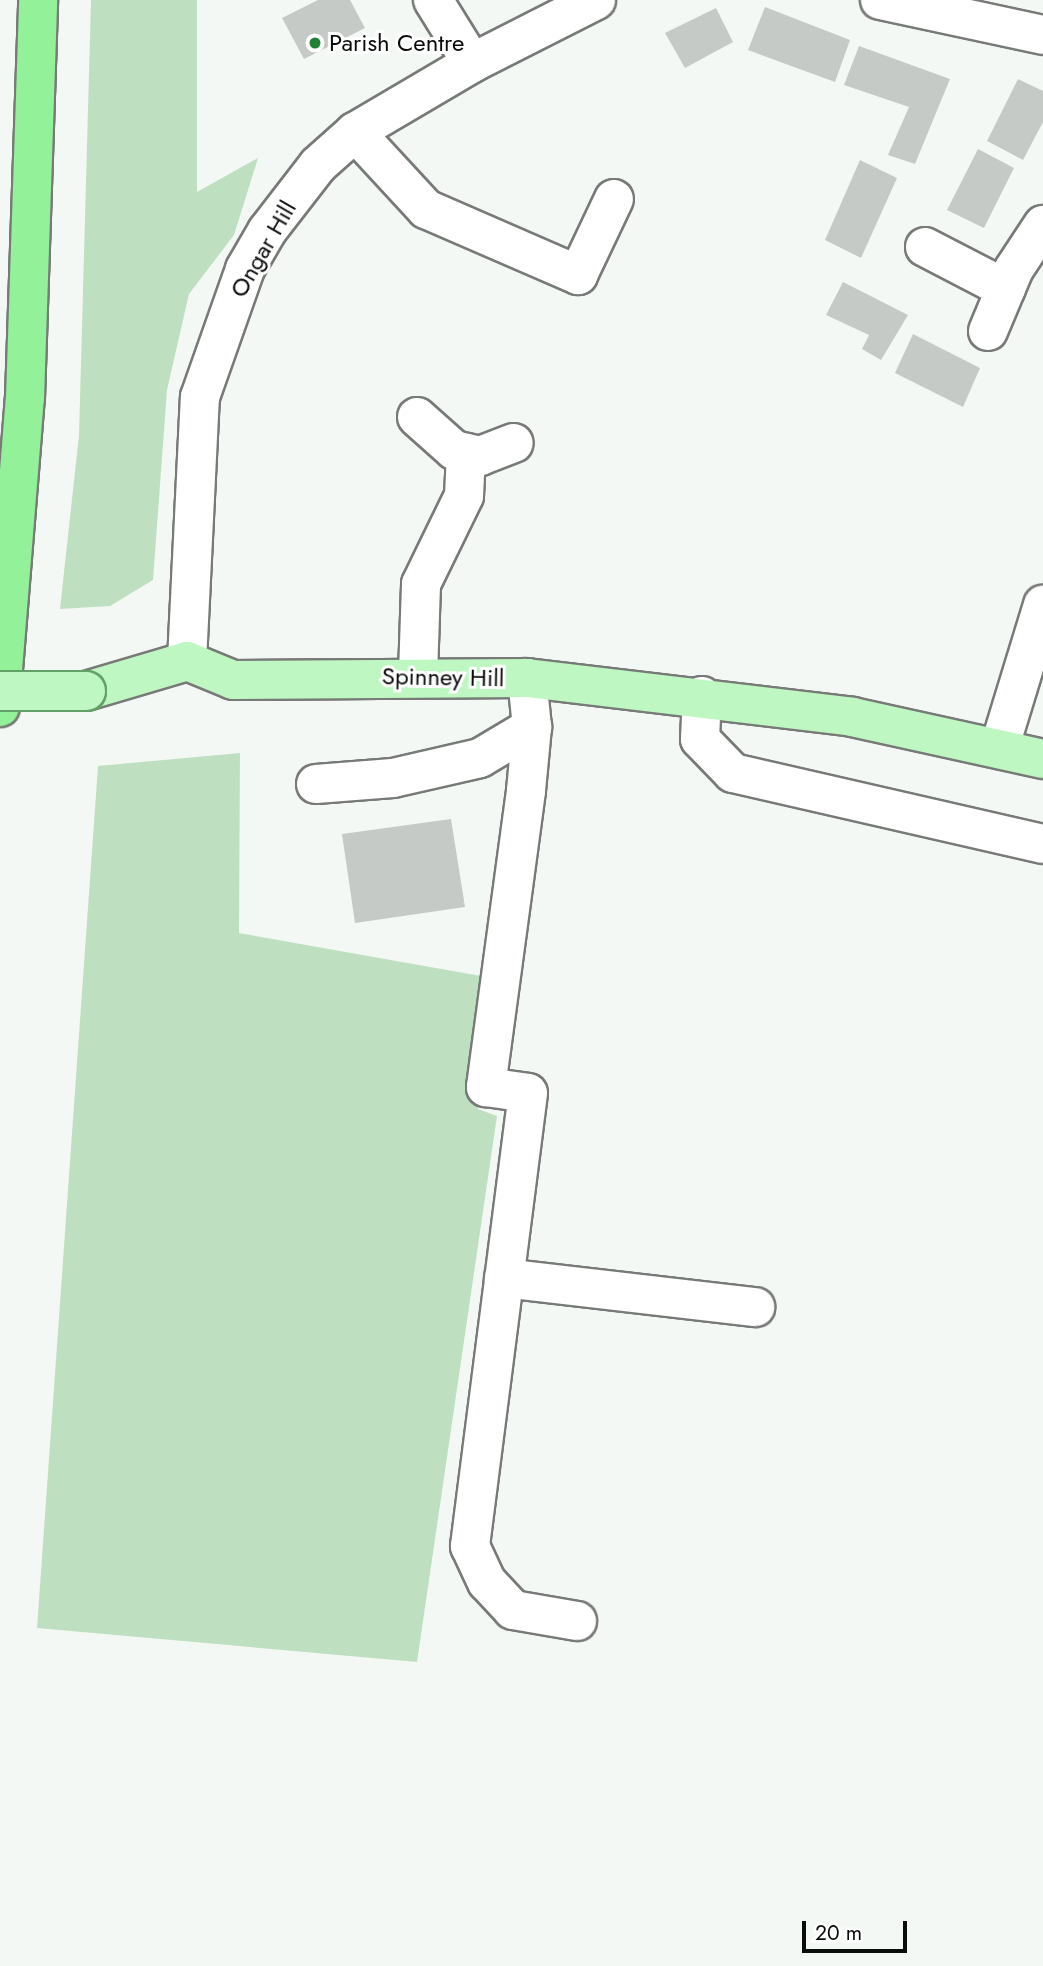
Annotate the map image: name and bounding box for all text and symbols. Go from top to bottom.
place label: Parish Centre [329,29,464,57]
marker: Parish Centre [307,35,323,51]
street label: Ongar Hill [224,196,302,302]
street label: Spinney Hill [382,662,504,692]
scale bar [805,1906,910,1950]
text: 20 m [815,1918,862,1948]

